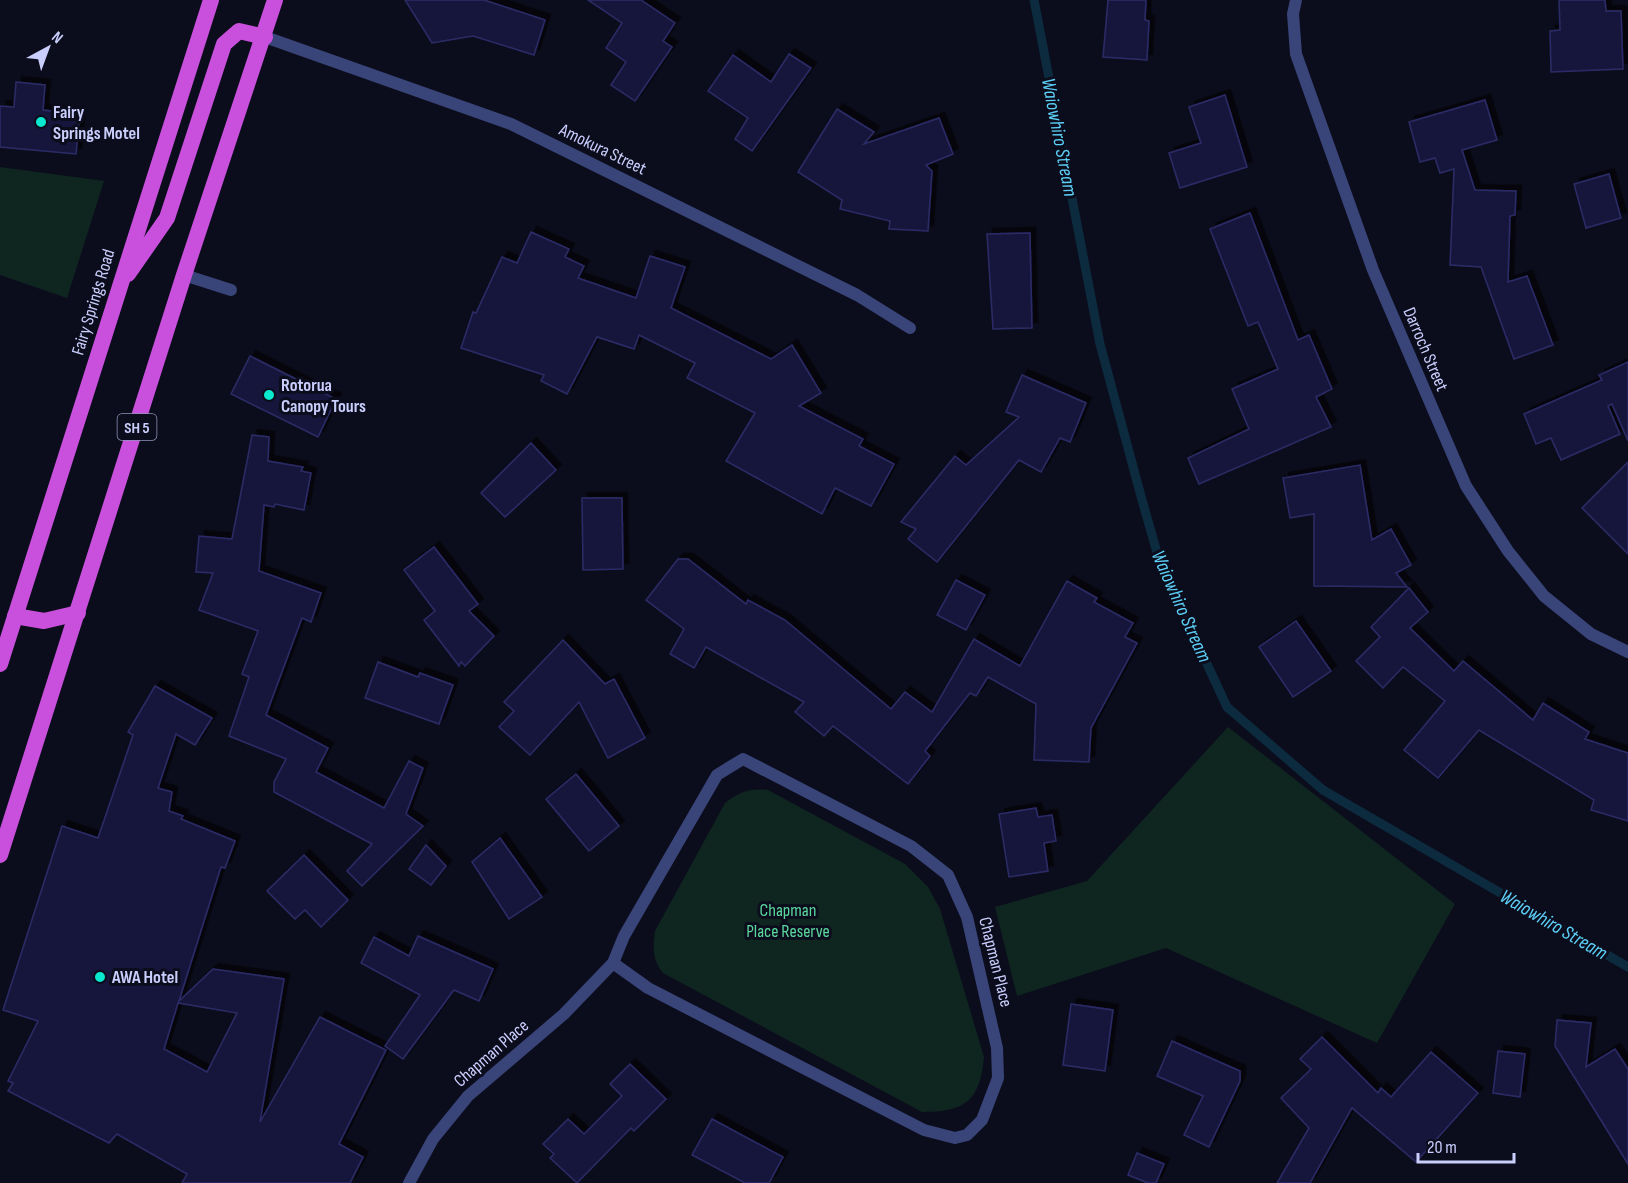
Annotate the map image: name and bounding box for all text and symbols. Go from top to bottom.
north arrow [18,18,78,78]
text: N [47,28,66,48]
water label: Waiowhiro Stream [1036,76,1082,199]
place label: Fairy Springs Motel [53,102,140,144]
marker: Fairy Springs Motel [34,115,48,129]
street label: Amokura Street [555,119,650,180]
street label: Fairy Springs Road [67,247,120,358]
street label: Darroch Street [1399,304,1453,395]
place label: Rotorua Canopy Tours [281,375,366,417]
marker: Rotorua Canopy Tours [262,388,276,402]
road number: SH 5 [118,414,156,440]
water label: Waiowhiro Stream [1146,547,1217,667]
water label: Waiowhiro Stream [1496,884,1612,965]
park label: Chapman Place Reserve [746,900,830,942]
street label: Chapman Place [974,915,1017,1009]
place label: AWA Hotel [111,967,178,988]
marker: AWA Hotel [93,970,107,984]
street label: Chapman Place [450,1015,533,1092]
scale bar [1418,1126,1514,1164]
text: 20 m [1427,1137,1457,1158]

